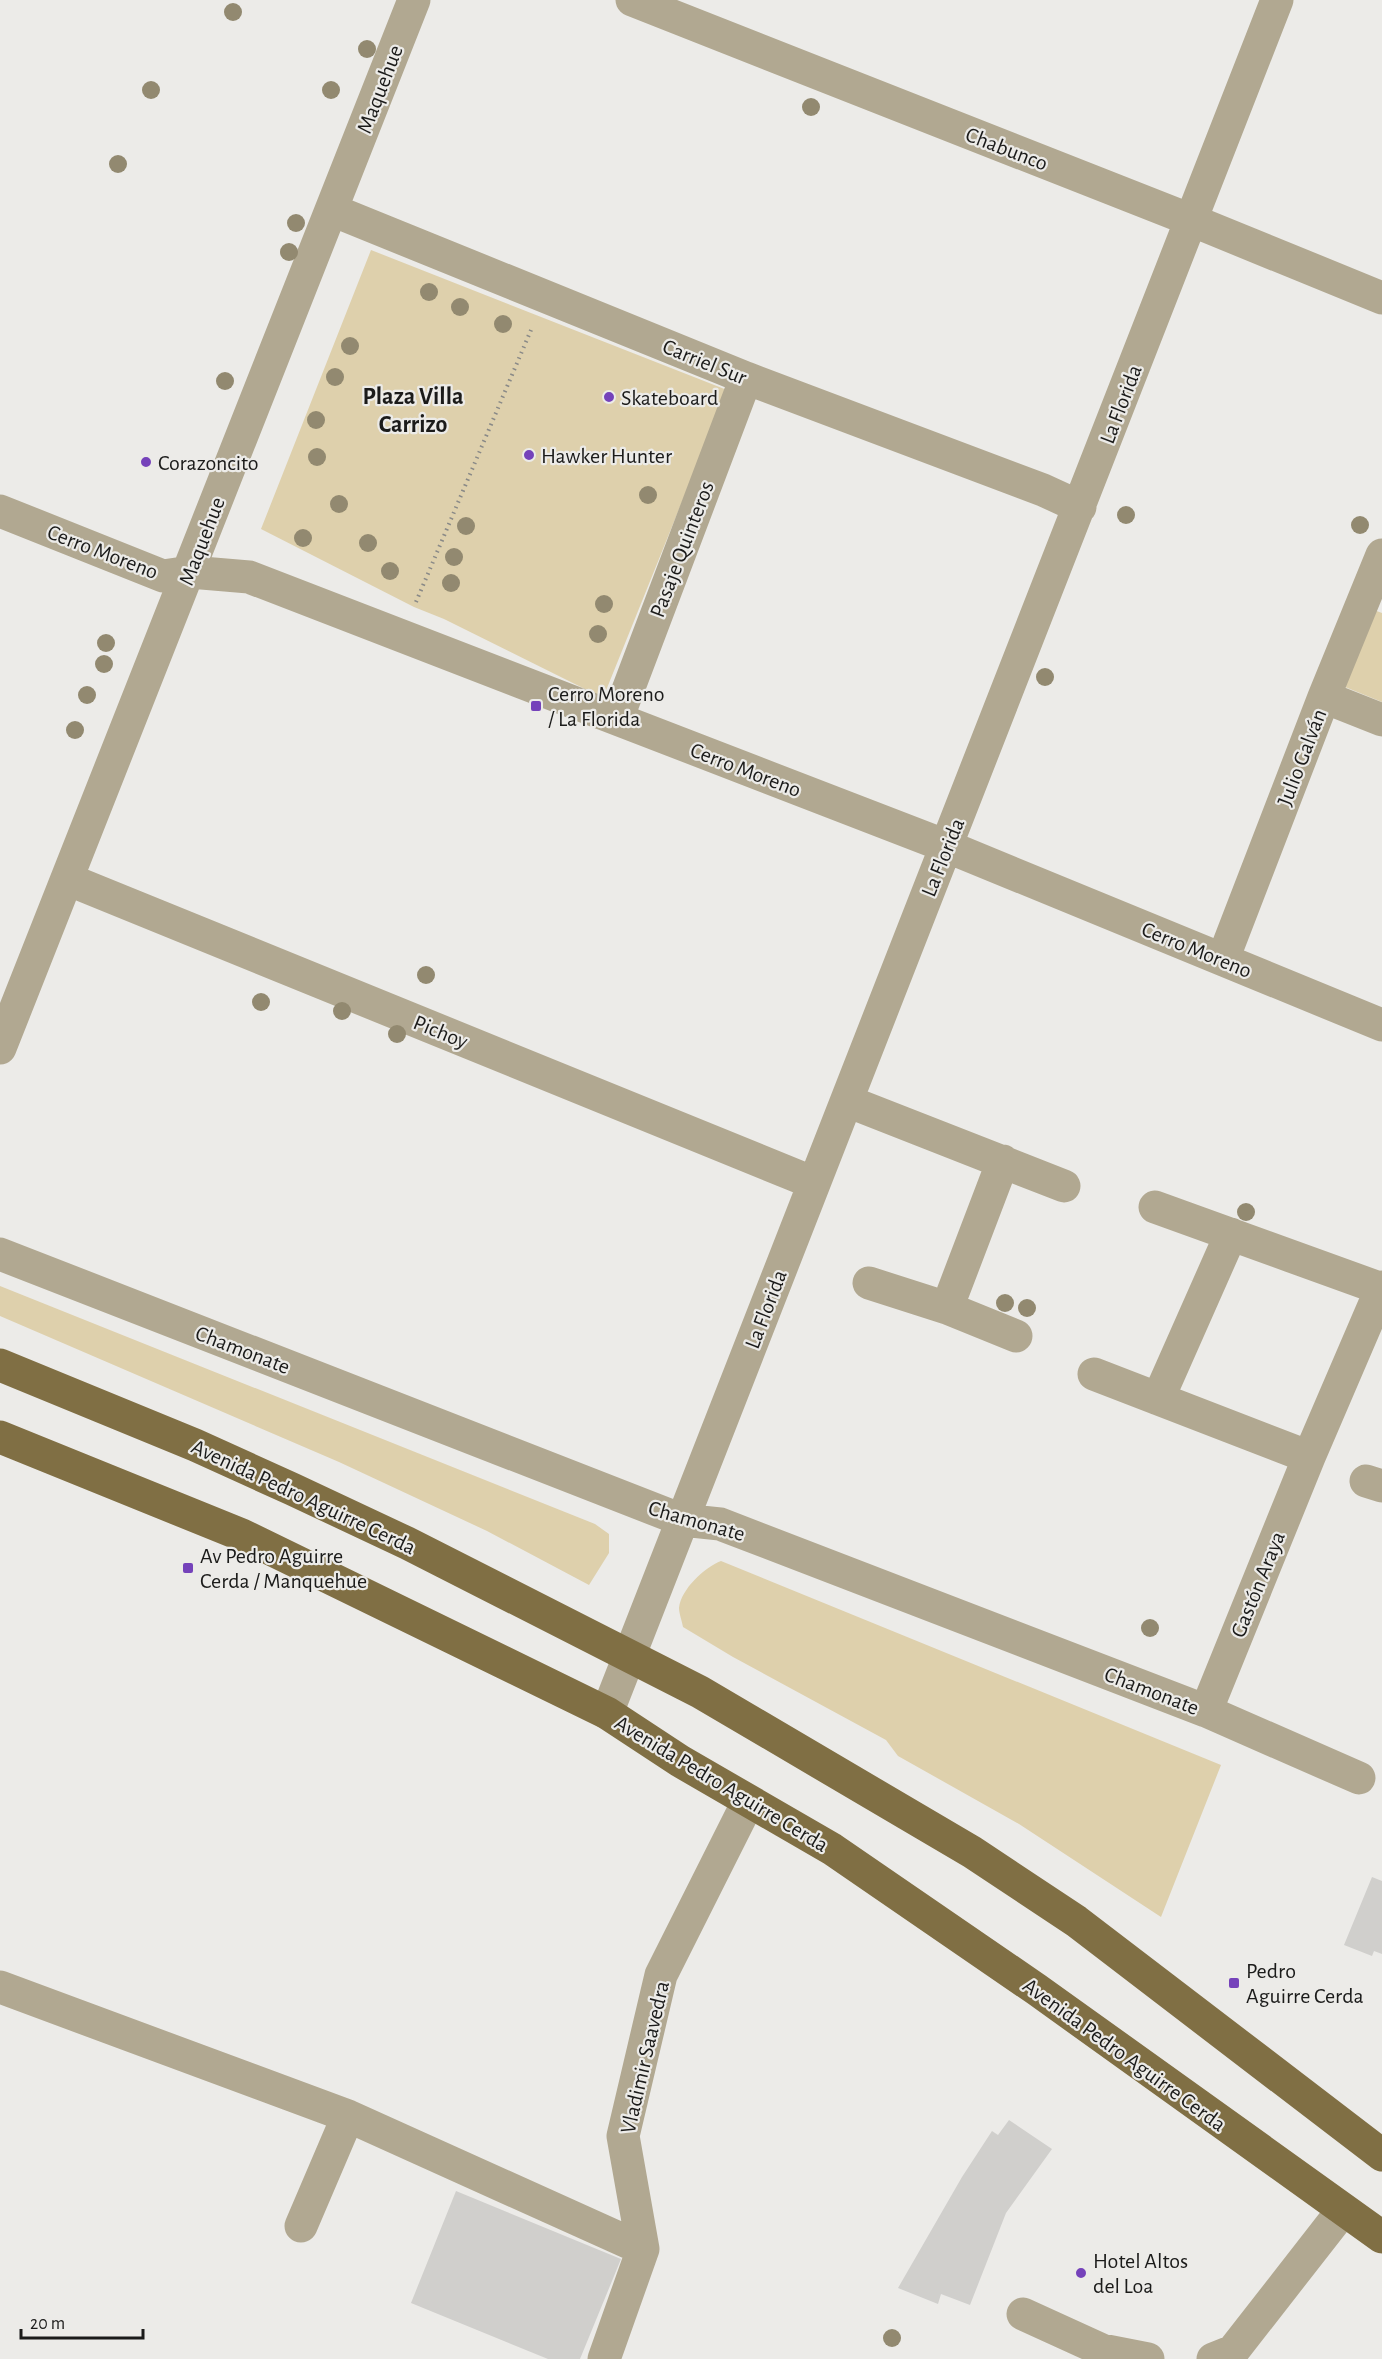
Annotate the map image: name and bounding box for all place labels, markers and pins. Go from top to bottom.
place label: Skateboard [621,387,718,409]
marker: Skateboard [602,390,616,404]
place label: Hawker Hunter [541,445,672,467]
marker: Hawker Hunter [522,448,536,462]
place label: Corazoncito [158,452,259,474]
marker: Corazoncito [139,455,153,469]
place label: Cerro Moreno / La Florida [548,683,665,730]
marker: Cerro Moreno / La Florida [529,699,543,713]
place label: Av Pedro Aguirre Cerda / Manquehue [200,1545,367,1592]
marker: Av Pedro Aguirre Cerda / Manquehue [181,1561,195,1575]
place label: Pedro Aguirre Cerda [1246,1960,1364,2007]
marker: Pedro Aguirre Cerda [1227,1976,1241,1990]
place label: Hotel Altos del Loa [1093,2250,1188,2297]
marker: Hotel Altos del Loa [1074,2266,1088,2280]

